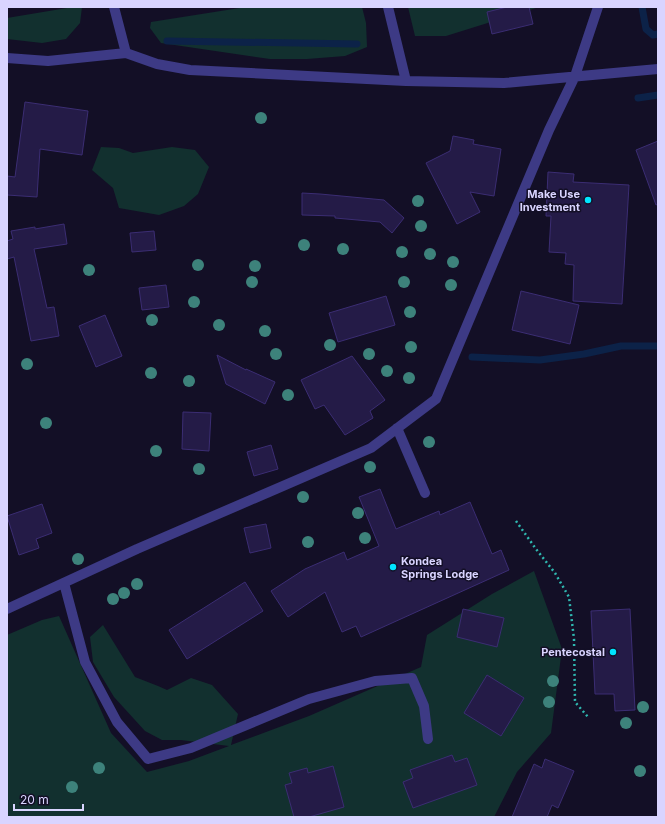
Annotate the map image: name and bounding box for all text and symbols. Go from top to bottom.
place label: Make Use Investment [520,187,580,214]
marker: Make Use Investment [583,195,593,205]
place label: Kondea Springs Lodge [401,554,479,581]
marker: Kondea Springs Lodge [388,562,398,572]
place label: Pentecostal [541,645,605,659]
marker: Pentecostal [608,647,618,657]
scale bar [14,786,83,812]
text: 20 m [20,792,49,807]

